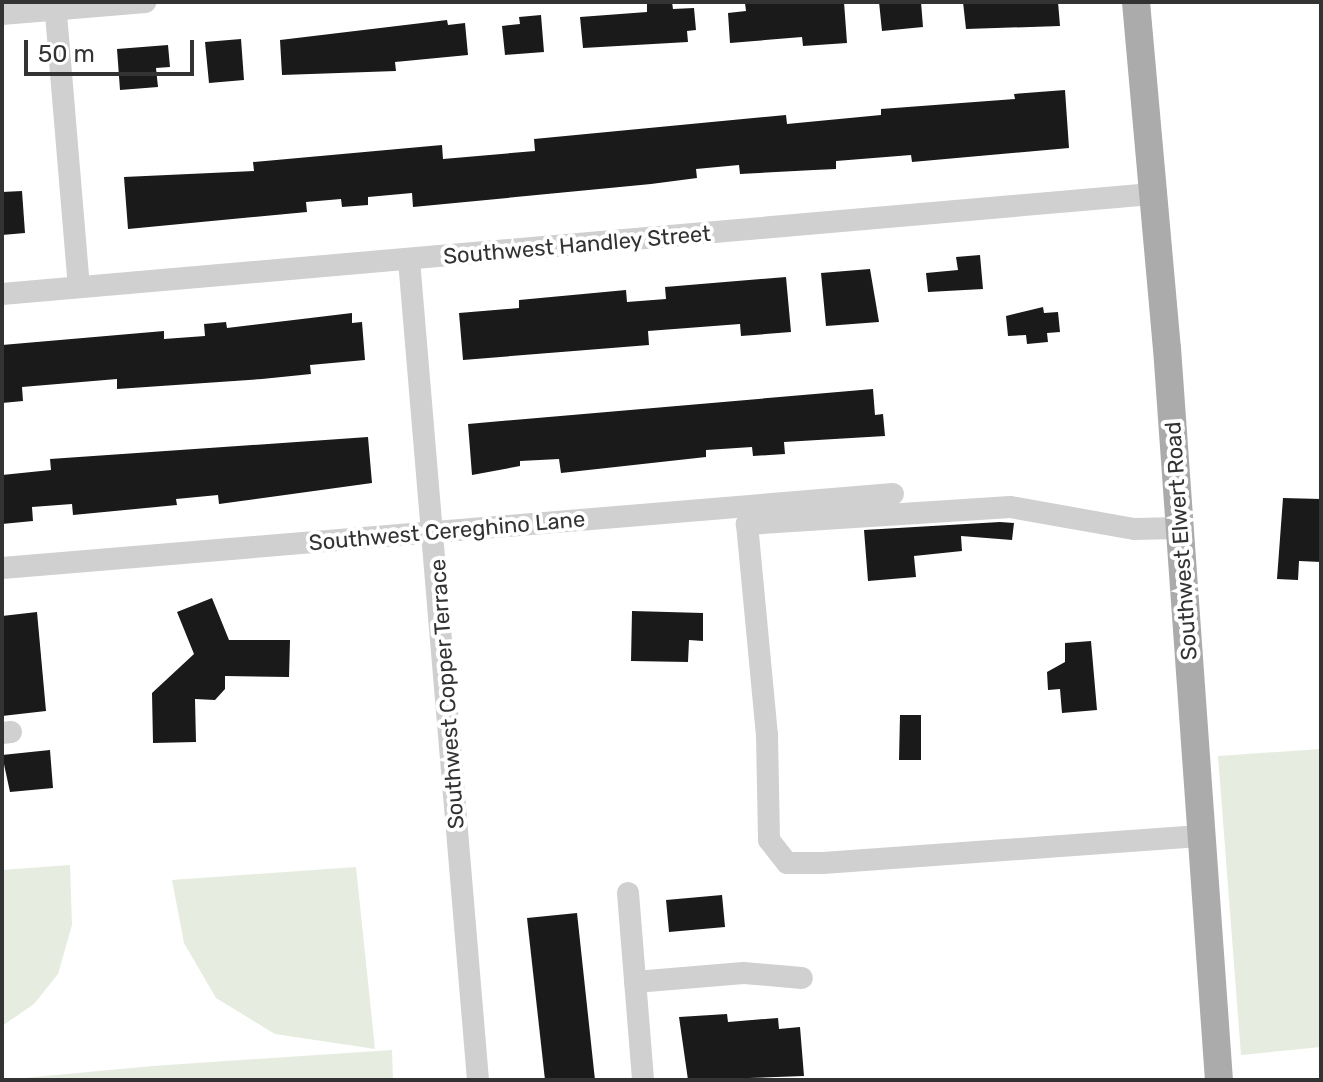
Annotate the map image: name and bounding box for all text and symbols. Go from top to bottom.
scale bar [28,24,198,74]
text: 50 m [38,40,95,68]
street label: Southwest Handley Street [442,220,712,270]
street label: Southwest Elwert Road [1159,421,1203,661]
street label: Southwest Cereghino Lane [308,506,586,556]
street label: Southwest Copper Terrace [424,557,470,831]

